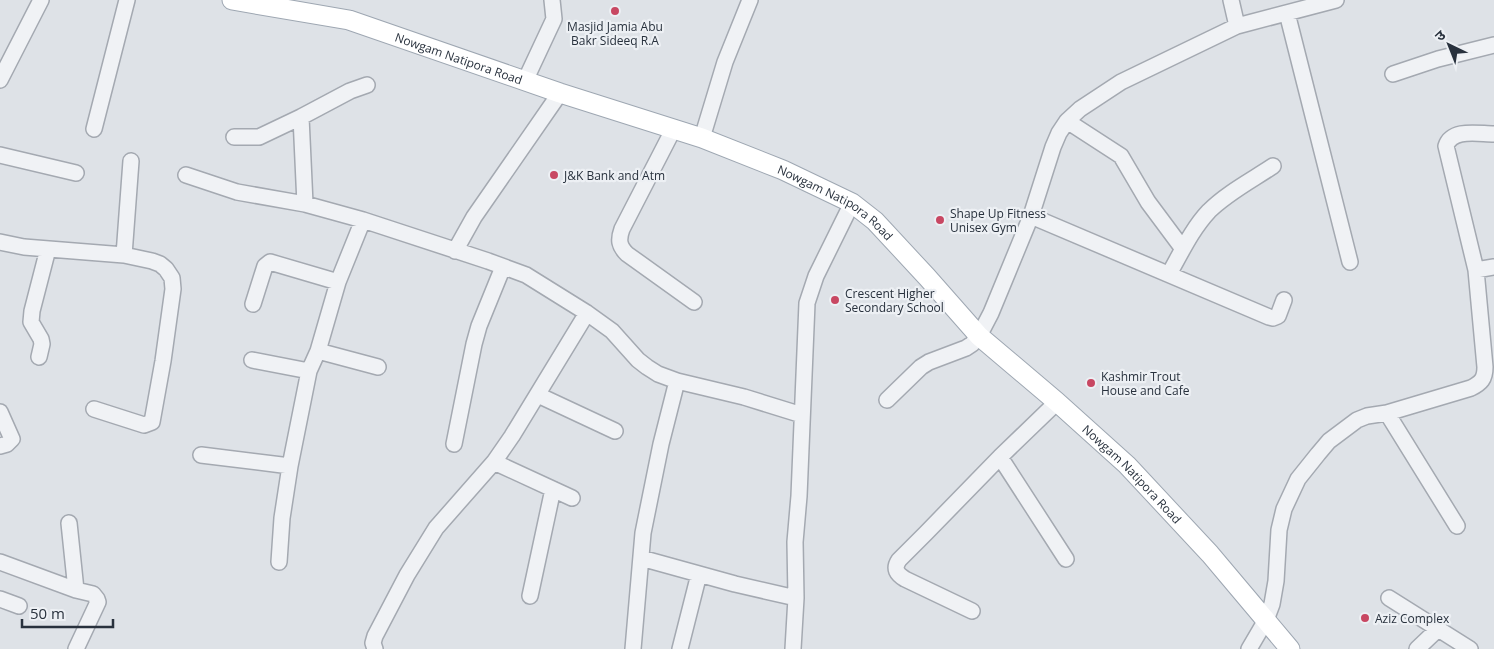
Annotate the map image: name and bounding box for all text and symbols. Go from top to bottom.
marker: Masjid Jamia Abu Bakr Sideeq R.A [609,5,621,17]
place label: Masjid Jamia Abu Bakr Sideeq R.A [567,18,663,49]
north arrow [1424,20,1474,70]
text: उ [1430,25,1450,45]
street label: Nowgam Natipora Road [393,28,525,88]
street label: Nowgam Natipora Road [775,160,897,244]
place label: J&K Bank and Atm [563,167,665,184]
marker: J&K Bank and Atm [548,169,560,181]
place label: Shape Up Fitness Unisex Gym [950,205,1046,236]
marker: Shape Up Fitness Unisex Gym [934,214,946,226]
place label: Crescent Higher Secondary School [845,285,944,316]
marker: Crescent Higher Secondary School [829,294,841,306]
place label: Kashmir Trout House and Cafe [1101,368,1190,399]
marker: Kashmir Trout House and Cafe [1085,377,1097,389]
street label: Nowgam Natipora Road [1079,420,1186,527]
scale bar [22,596,114,628]
text: 50 m [30,603,65,623]
place label: Aziz Complex [1375,610,1450,627]
marker: Aziz Complex [1359,612,1371,624]

